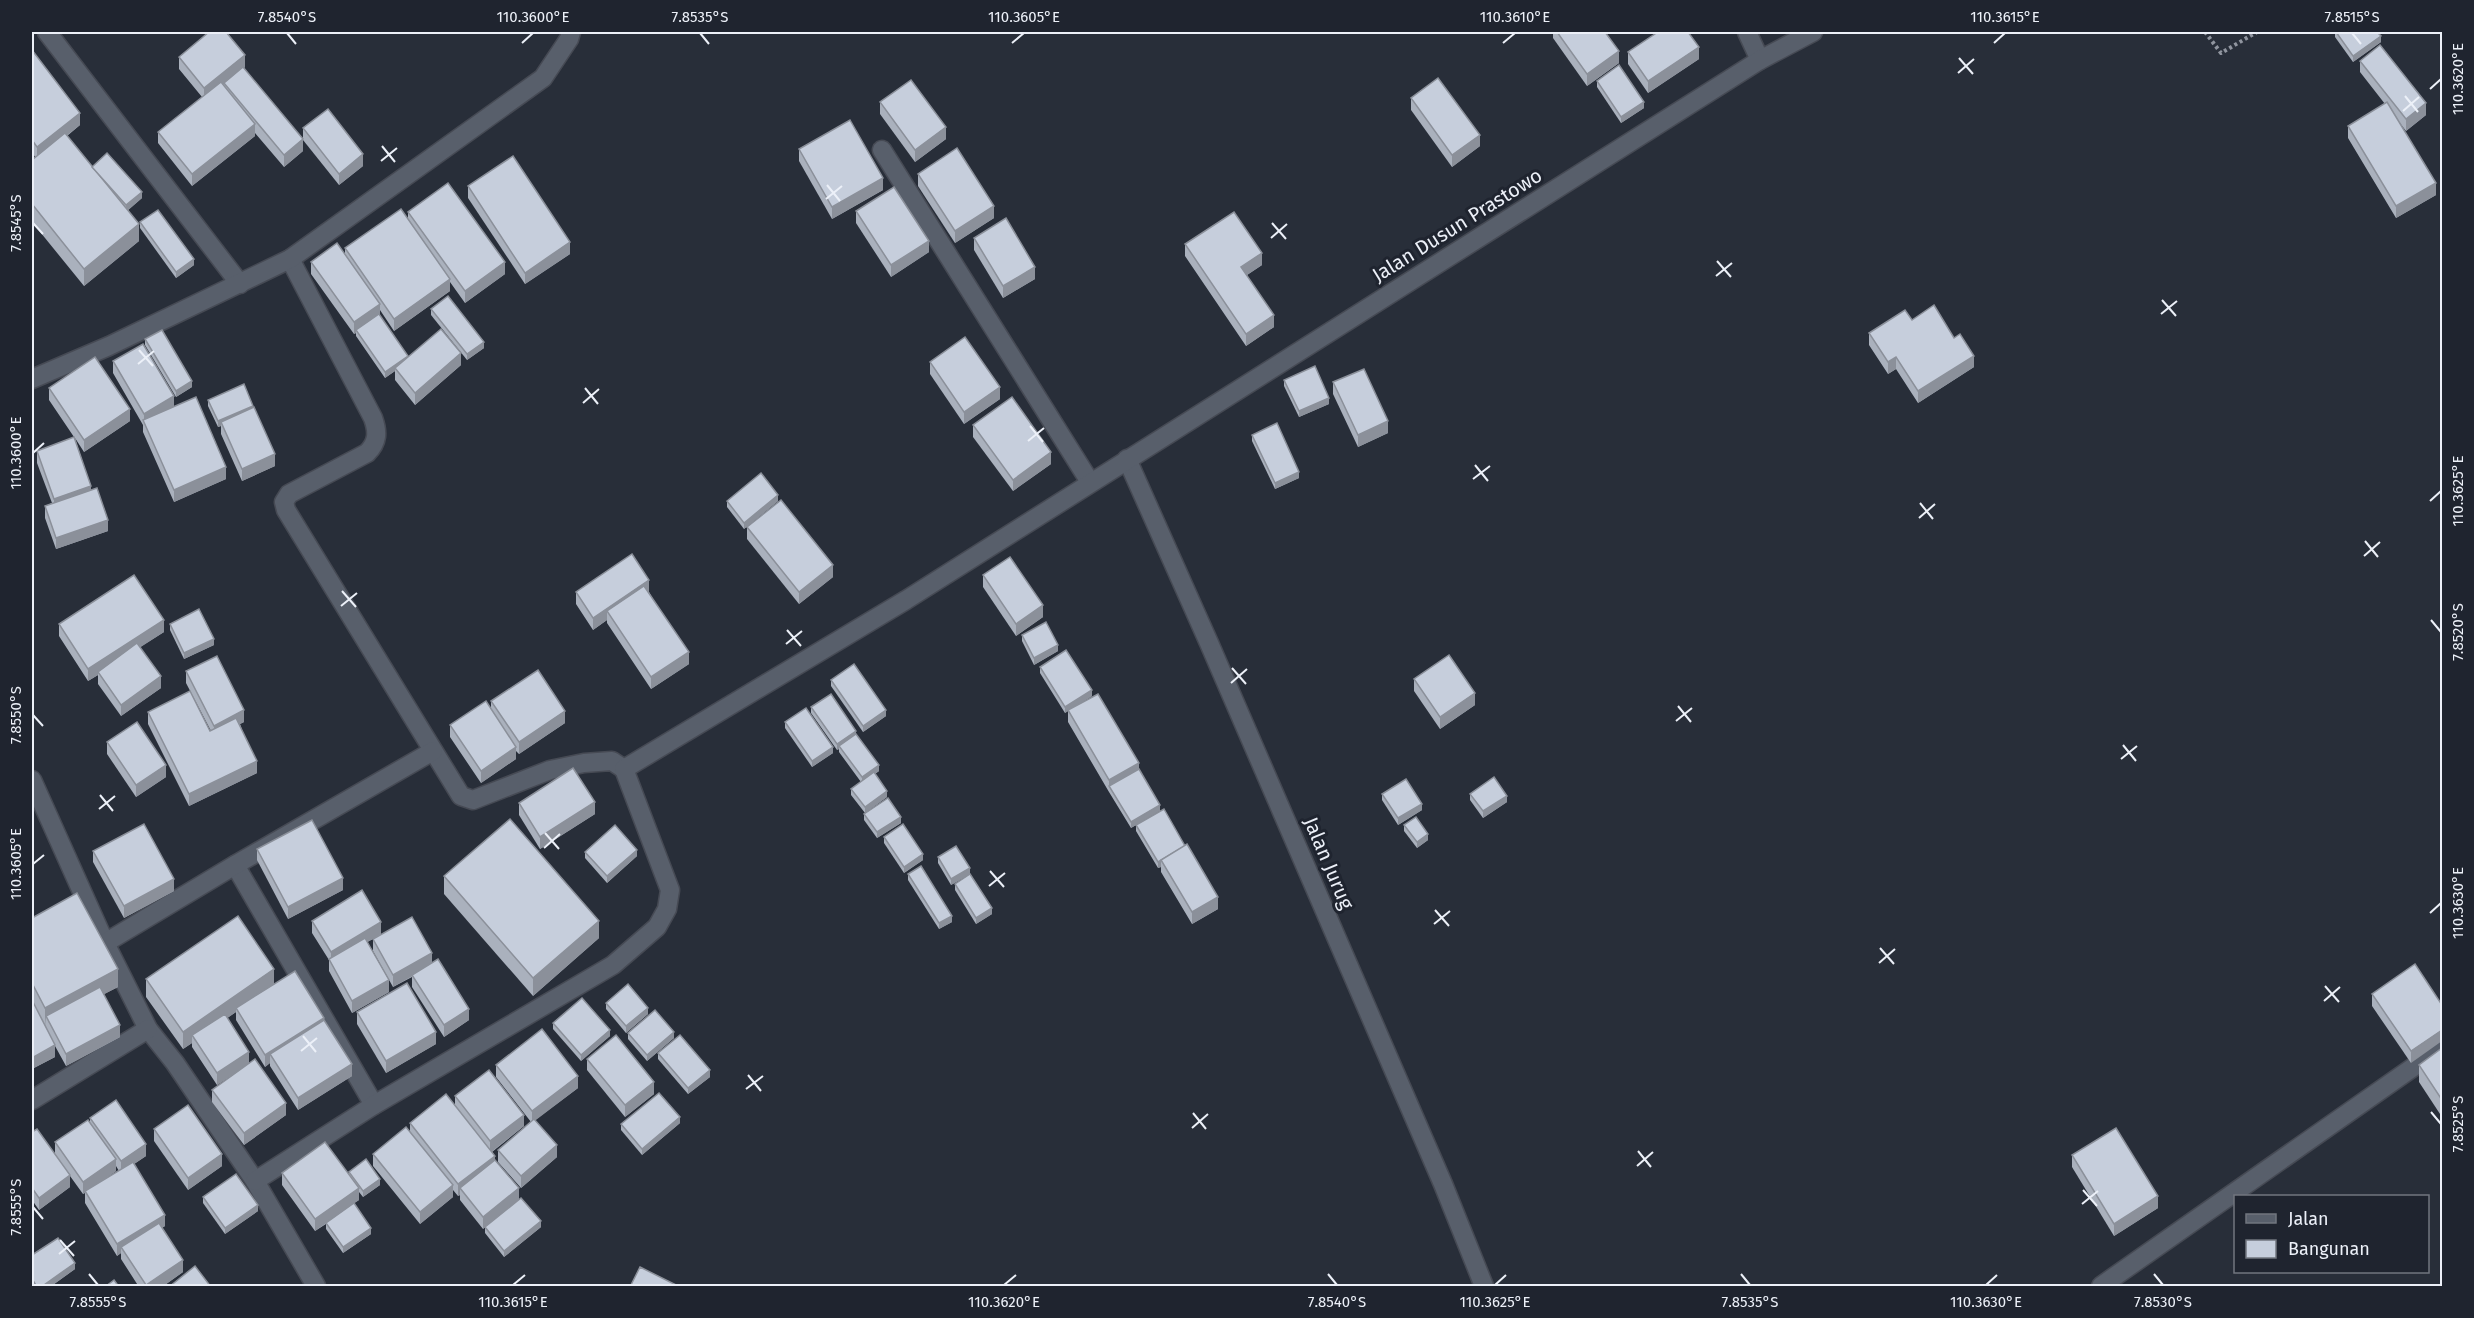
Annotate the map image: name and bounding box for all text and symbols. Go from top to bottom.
text: 7.8540°S [258,8,316,26]
text: 110.3600°E [497,8,569,26]
text: 7.8535°S [672,8,728,26]
text: 110.3605°E [988,8,1060,26]
text: 110.3610°E [1480,8,1550,26]
text: 110.3615°E [1970,8,2040,26]
text: 7.8515°S [2324,8,2380,26]
text: 110.3620°E [2449,43,2467,115]
street label: Jalan Dusun Prastowo [1368,163,1546,287]
text: 7.8545°S [7,194,25,252]
text: 110.3600°E [7,417,25,489]
text: 110.3625°E [2449,456,2467,526]
text: 7.8520°S [2449,603,2467,661]
text: 7.8550°S [7,686,25,744]
street label: Jalan Jurug [1299,813,1359,913]
text: 110.3605°E [7,828,25,900]
text: 110.3630°E [2449,867,2467,939]
text: 7.8525°S [2449,1096,2467,1152]
text: 7.8555°S [7,1179,25,1235]
legend [2234,1195,2429,1273]
text: Jalan [2288,1208,2329,1230]
text: Bangunan [2288,1238,2370,1260]
text: 7.8555°S [70,1293,126,1311]
text: 110.3615°E [478,1293,548,1311]
text: 110.3620°E [968,1293,1040,1311]
text: 7.8540°S [1308,1293,1366,1311]
text: 110.3625°E [1460,1293,1530,1311]
text: 7.8535°S [1722,1293,1778,1311]
text: 110.3630°E [1950,1293,2022,1311]
text: 7.8530°S [2134,1293,2192,1311]

